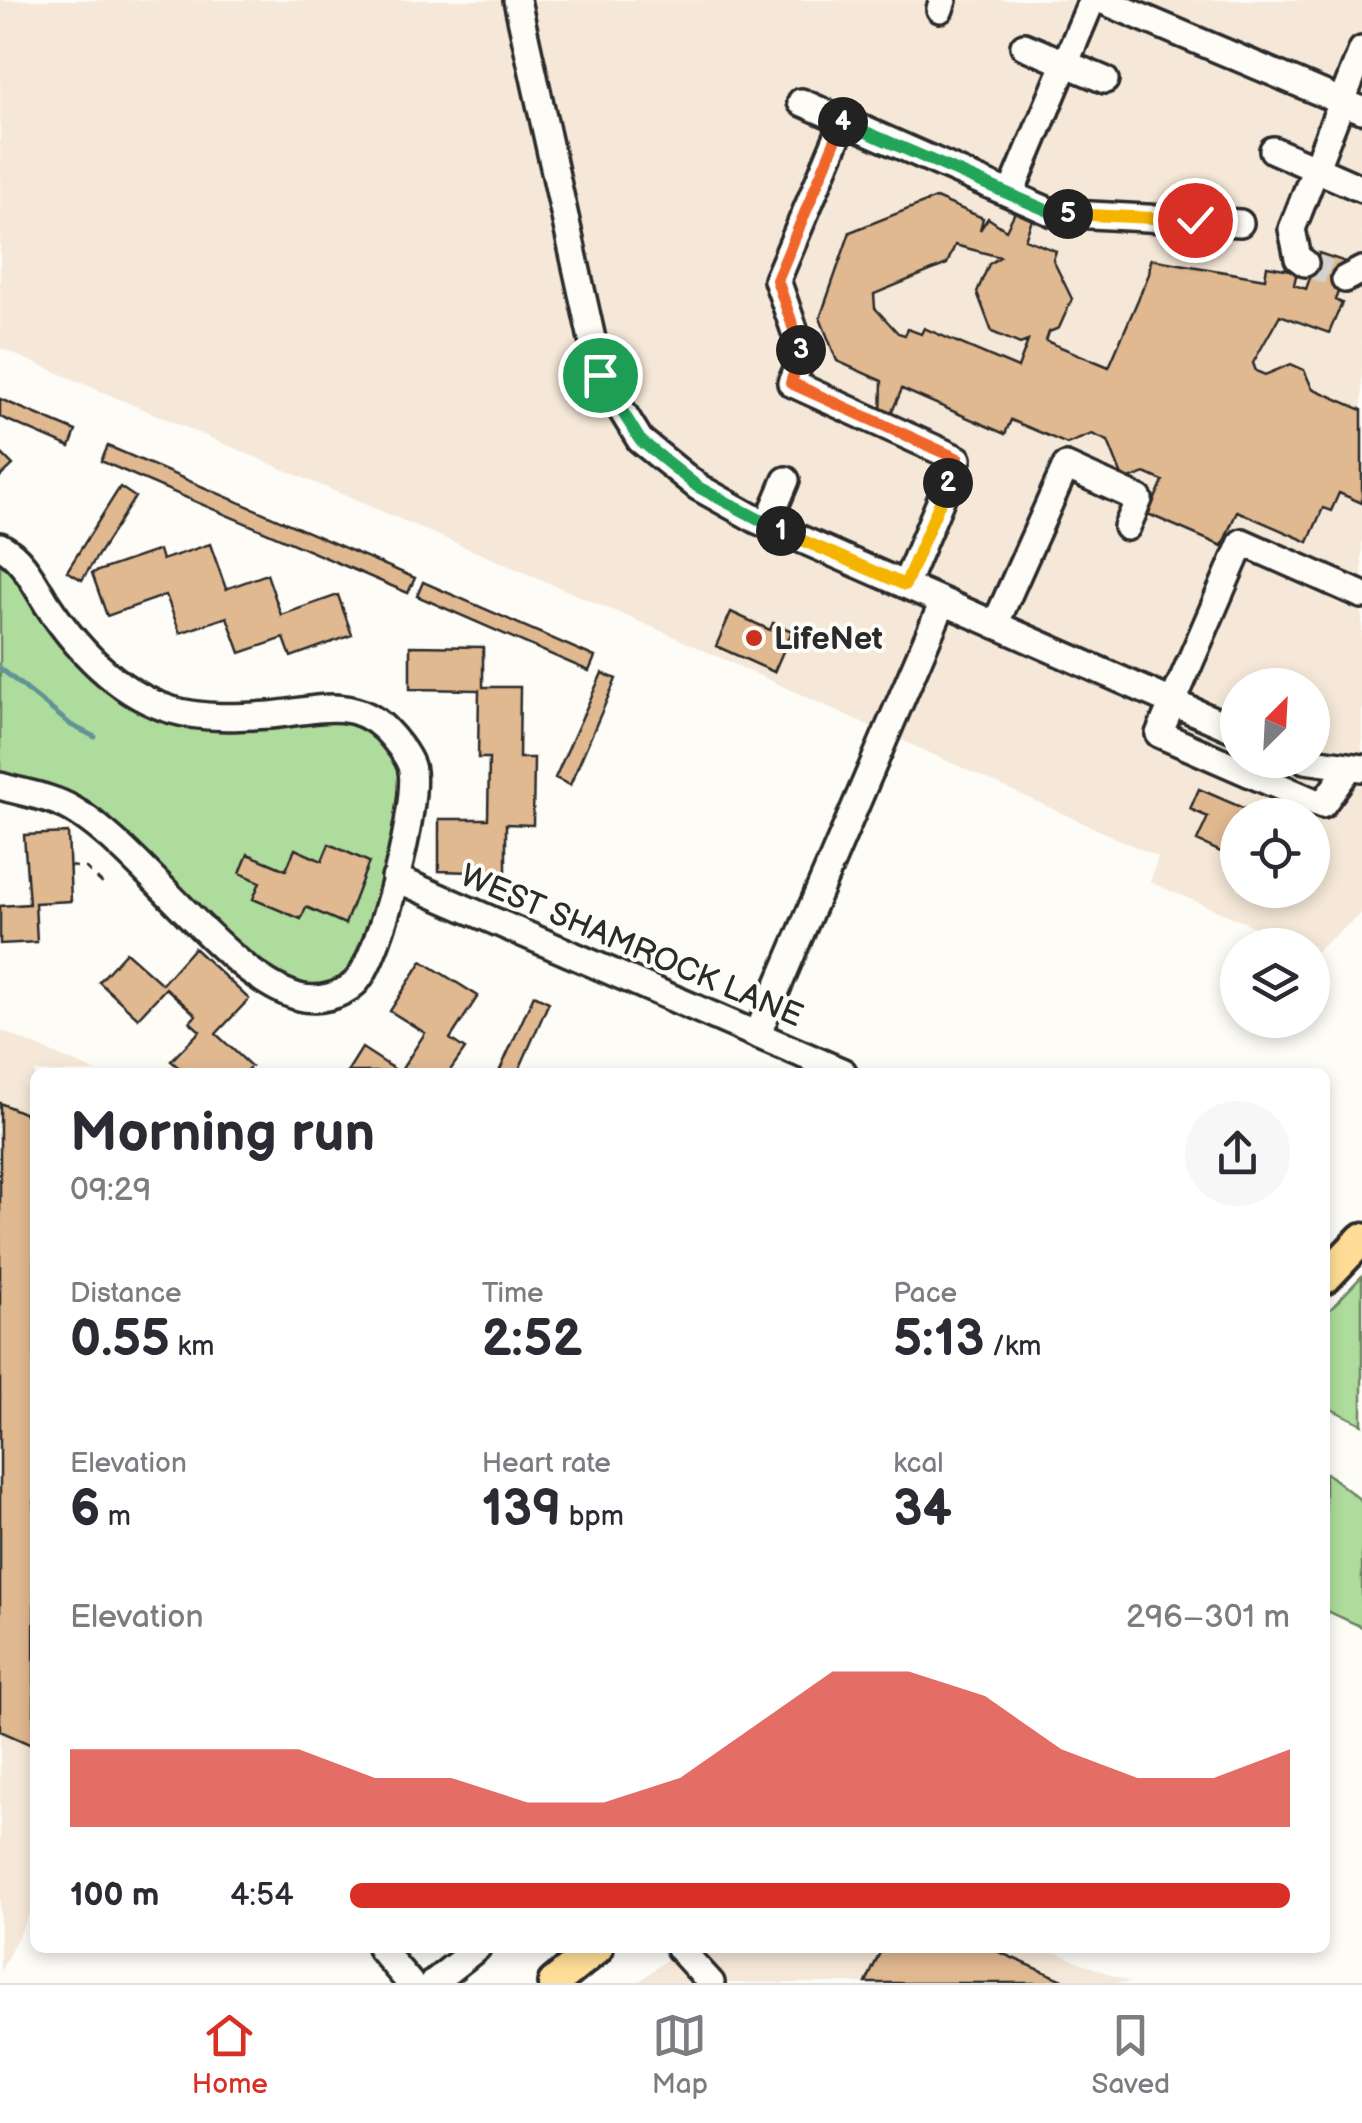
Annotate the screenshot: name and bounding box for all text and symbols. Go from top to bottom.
pin: 4 [818,97,868,147]
text: 4 [835,105,851,138]
pin [1153,178,1238,263]
pin: 5 [1043,189,1093,239]
icon: check [1168,193,1223,248]
text: 5 [1060,197,1076,230]
pin: 3 [776,325,826,375]
pin [558,333,643,418]
text: 3 [793,333,809,366]
icon: arrive [573,348,628,403]
pin: 2 [923,458,973,508]
text: 2 [940,466,956,499]
pin: 1 [756,506,806,556]
text: 1 [775,514,787,547]
place label: LifeNet [774,620,883,659]
marker: LifeNet [743,627,765,649]
north arrow [1220,668,1330,778]
map controls [1220,668,1330,1038]
button: locate [1220,798,1330,908]
street label: WEST SHAMROCK LANE [454,857,808,1036]
button: layers [1220,928,1330,1038]
text: Morning run [70,1100,375,1167]
button: share [1185,1101,1290,1206]
text: 09:29 [70,1171,151,1210]
text: Distance [70,1277,182,1310]
text: Time [482,1277,544,1310]
text: Pace [893,1277,957,1310]
text: 0.55 [70,1310,170,1370]
text: 2:52 [482,1310,582,1370]
text: 5:13 [893,1310,984,1370]
text: km [170,1330,214,1363]
text: /km [984,1330,1042,1363]
text: Elevation [70,1447,187,1480]
text: Heart rate [482,1447,611,1480]
text: kcal [893,1447,944,1480]
text: 6 [70,1480,100,1540]
text: 139 [482,1480,561,1540]
text: 34 [893,1480,952,1540]
text: m [100,1500,131,1533]
text: bpm [561,1500,624,1533]
text: Elevation [70,1598,203,1637]
text: 296–301 m [1126,1598,1290,1637]
text: 100 m [70,1876,159,1915]
text: 4:54 [230,1876,294,1915]
tab: Home [192,2008,268,2101]
tab: Map [652,2008,708,2101]
tab: Saved [1092,2008,1170,2101]

